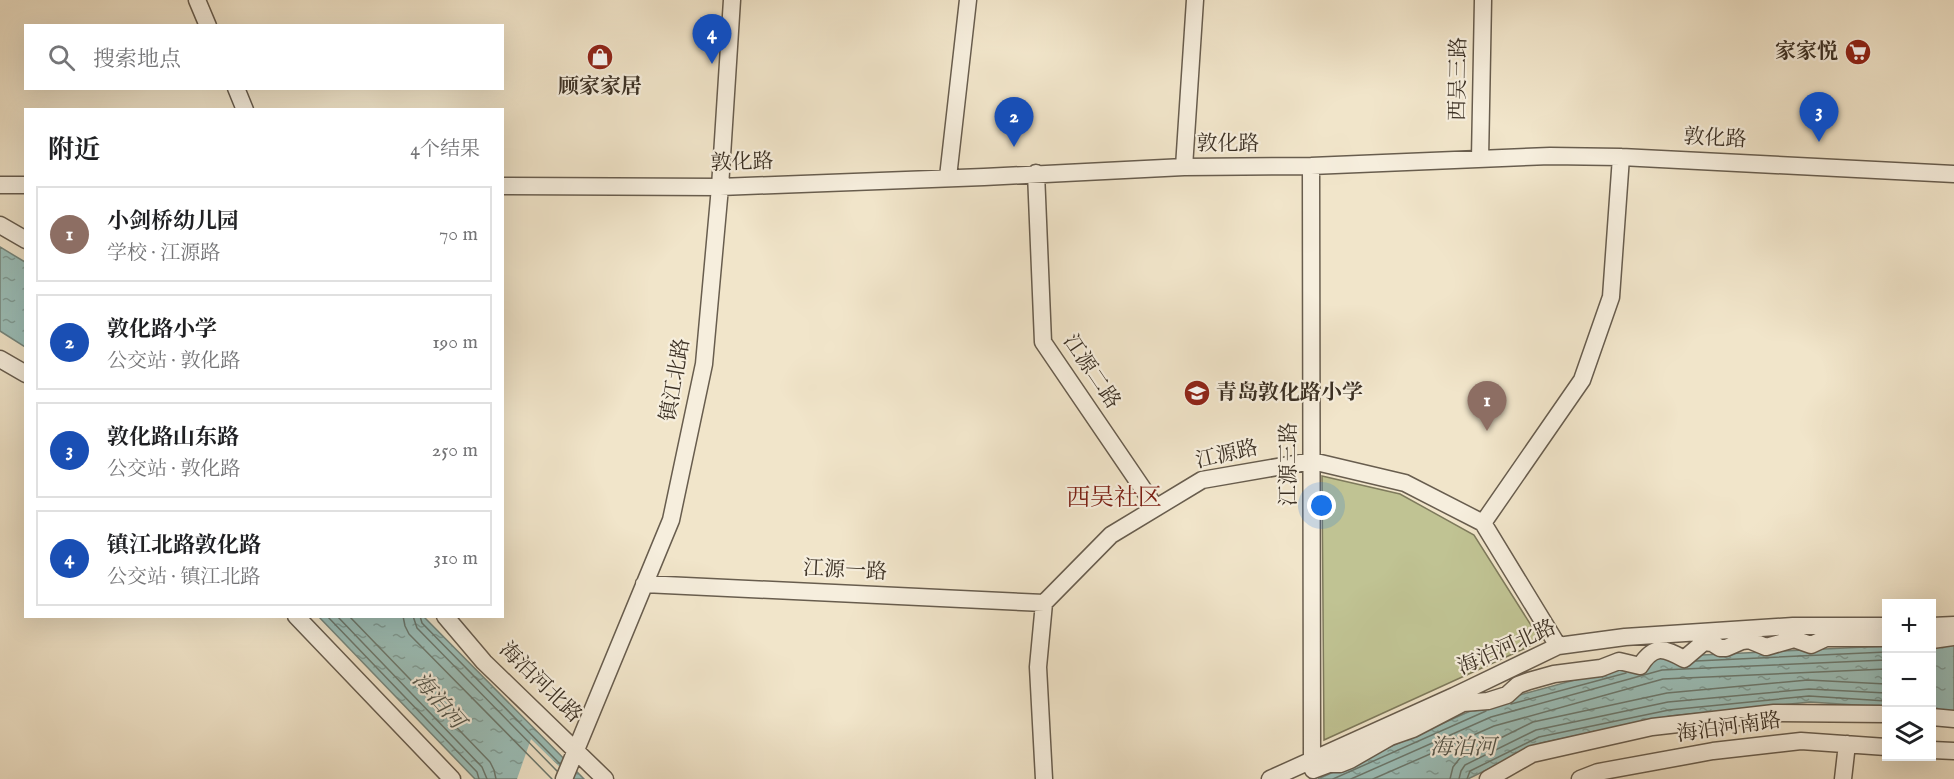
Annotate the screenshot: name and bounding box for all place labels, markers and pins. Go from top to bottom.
pin: 4 [692,14,732,64]
supermarket icon: 家家悦 [1843,37,1873,67]
place label: 家家悦 [1775,39,1838,66]
shop icon: 顾家家居 [585,42,615,72]
place label: 顾家家居 [558,74,642,101]
pin: 3 [1800,92,1838,142]
pin: 2 [994,98,1034,147]
school or university icon: 青岛敦化路小学 [1182,378,1212,408]
place label: 青岛敦化路小学 [1216,380,1363,407]
pin: 1 [1468,382,1506,431]

